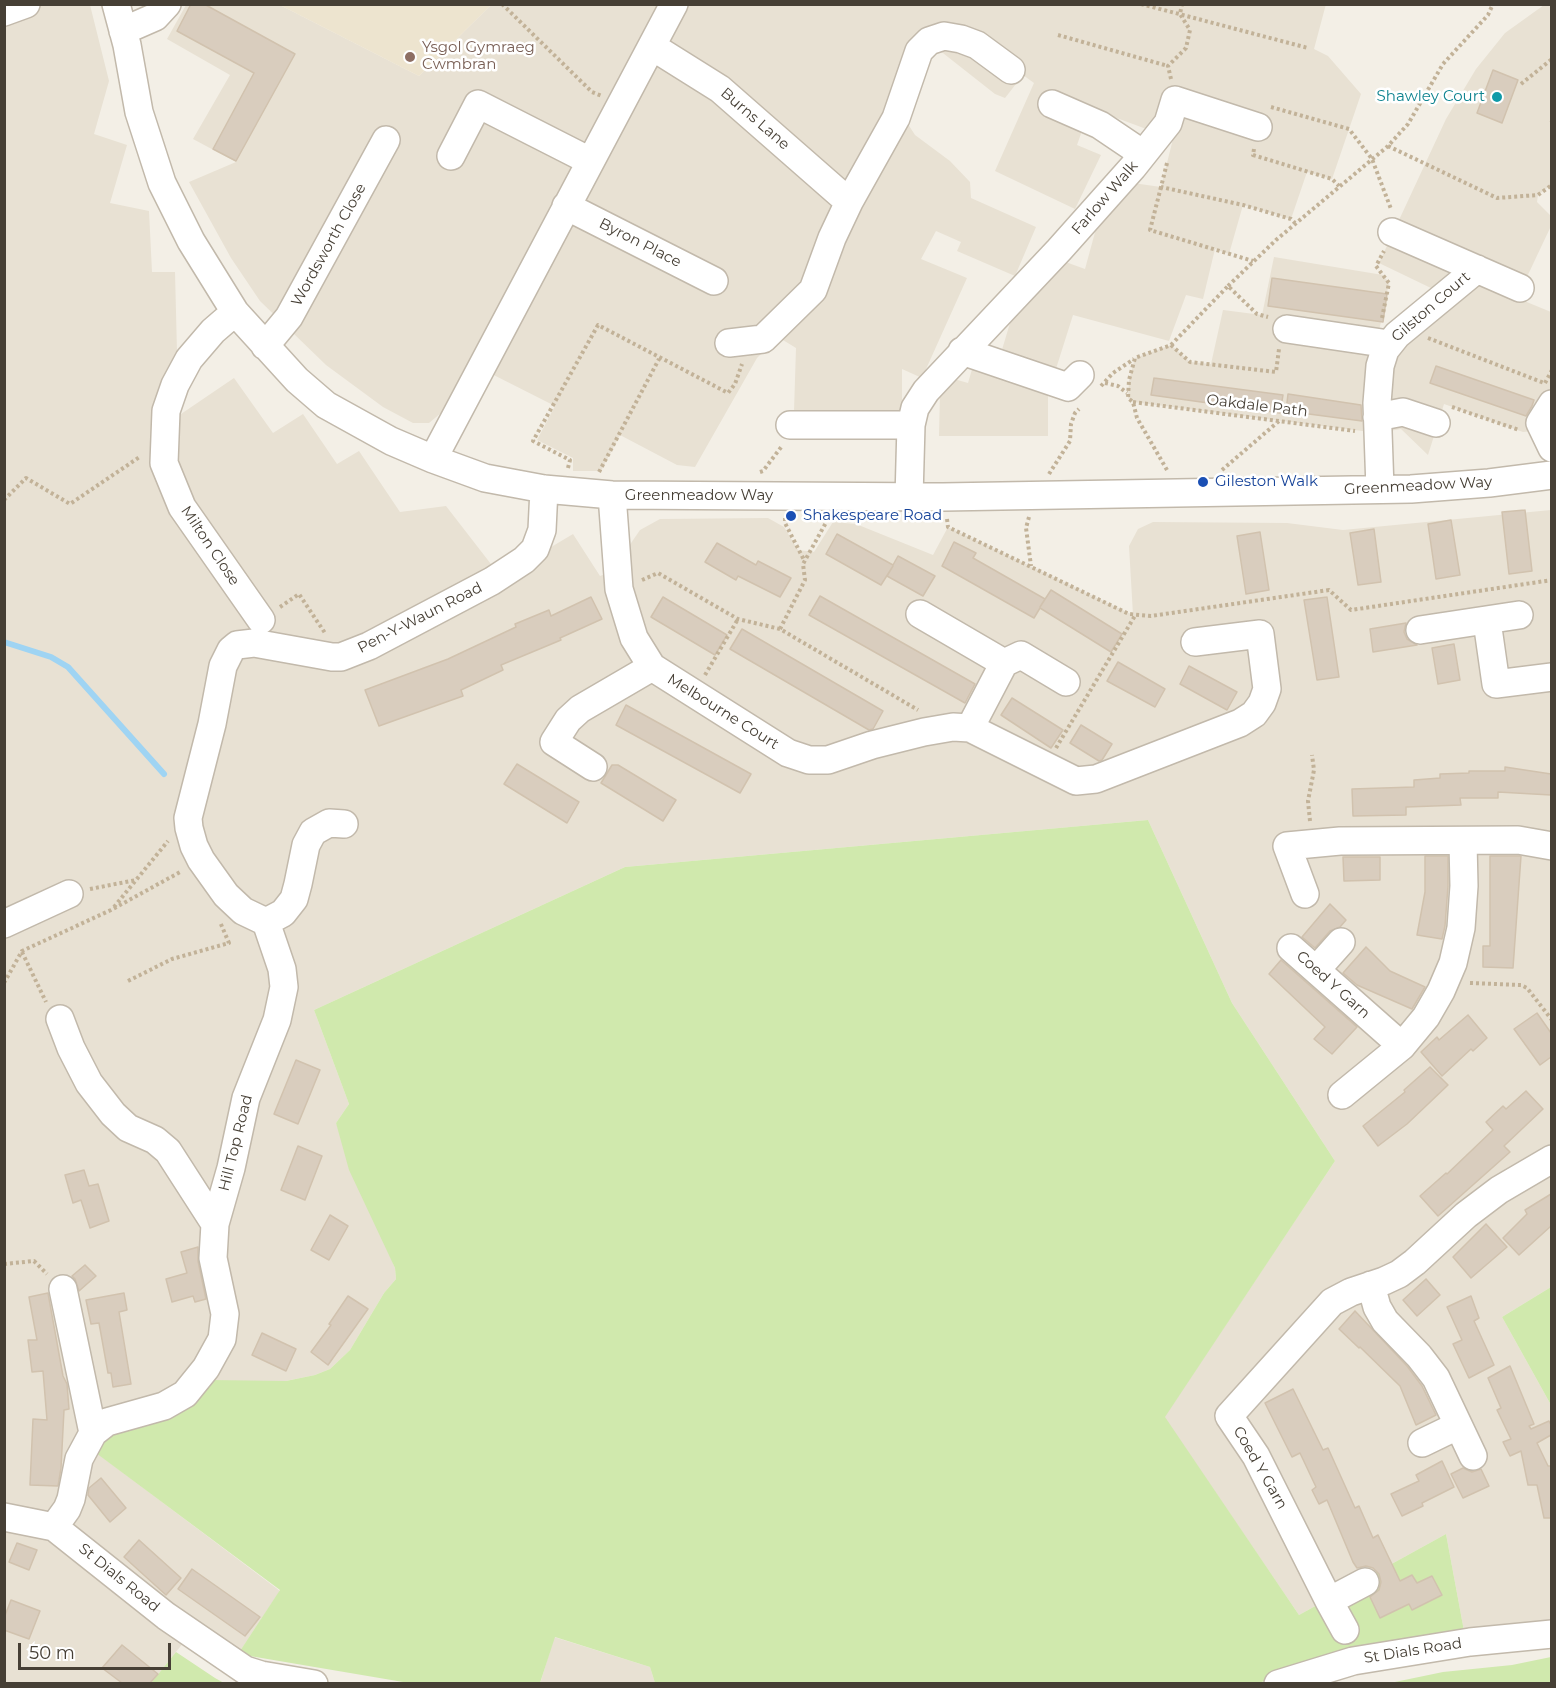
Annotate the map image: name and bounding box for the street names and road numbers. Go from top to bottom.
street label: Burns Lane [717,84,793,154]
street label: Farlow Walk [1068,157,1142,239]
street label: Wordsworth Close [288,180,370,310]
street label: Byron Place [596,215,684,271]
street label: Gilston Court [1388,268,1474,346]
street label: Oakdale Path [1205,391,1309,421]
street label: Greenmeadow Way [1343,473,1493,499]
street label: Greenmeadow Way [625,487,773,505]
street label: Milton Close [177,503,243,589]
street label: Pen-Y-Waun Road [355,579,485,657]
street label: Melbourne Court [664,670,782,754]
street label: Coed Y Garn [1292,947,1374,1023]
street label: Hill Top Road [215,1093,257,1193]
street label: Coed Y Garn [1229,1423,1291,1513]
street label: St Dials Road [75,1540,163,1616]
street label: St Dials Road [1363,1634,1463,1668]

